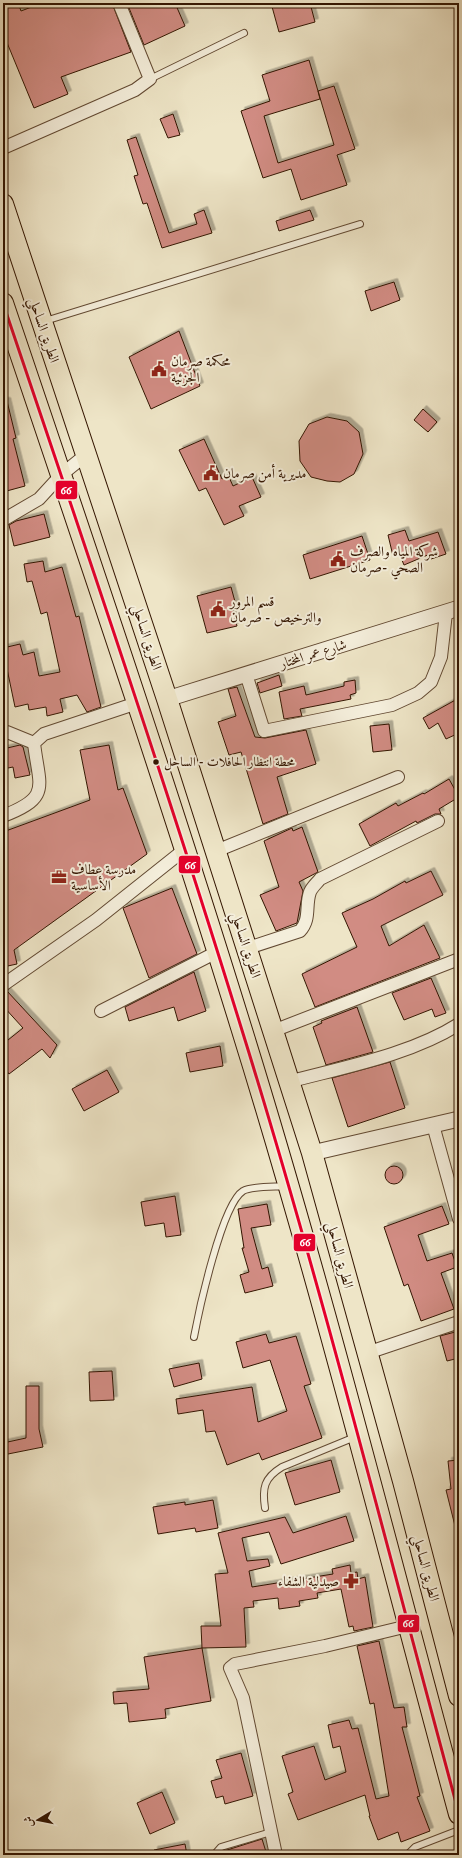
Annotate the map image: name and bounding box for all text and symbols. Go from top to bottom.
street label: الطريق الساحلي [21,295,63,366]
place label: محكمة صرمان الجزئية [171,353,231,386]
public building icon: محكمة صرمان الجزئية [150,360,168,378]
place label: مديرية أمن صرمان [223,463,306,483]
public building icon: مديرية أمن صرمان [202,464,220,482]
line badge: 66 [55,480,78,500]
text: 66 [60,484,73,497]
place label: شركة المياه والصرف الصحي -صرمان [350,543,438,580]
public building icon: شركة المياه والصرف الصحي -صرمان [329,550,347,568]
place label: قسم المرور والترخيص - صرمان [228,593,322,627]
public building icon: قسم المرور والترخيص - صرمان [209,600,227,618]
street label: الطريق الساحلي [125,602,166,673]
street label: شارع عمر المختار [276,636,349,676]
place label: محطة انتظار الحافلات - الساحل [164,754,295,771]
marker: محطة انتظار الحافلات - الساحل [151,757,161,767]
line badge: 66 [178,855,201,874]
text: 66 [184,859,197,872]
place label: مدرسة عطاف الأساسية [71,861,136,894]
office icon: مدرسة عطاف الأساسية [50,868,68,886]
street label: الطريق الساحلي [224,910,265,981]
street label: الطريق الساحلي [319,1220,357,1291]
line badge: 66 [293,1233,316,1252]
text: 66 [299,1236,312,1249]
street label: الطريق الساحلي [405,1533,443,1604]
pharmacy icon: صيدلية الشفاء [342,1572,360,1590]
place label: صيدلية الشفاء [278,1573,339,1590]
line badge: 66 [397,1614,420,1633]
text: 66 [402,1617,415,1630]
north arrow [18,1800,58,1840]
text: ش [21,1815,36,1828]

